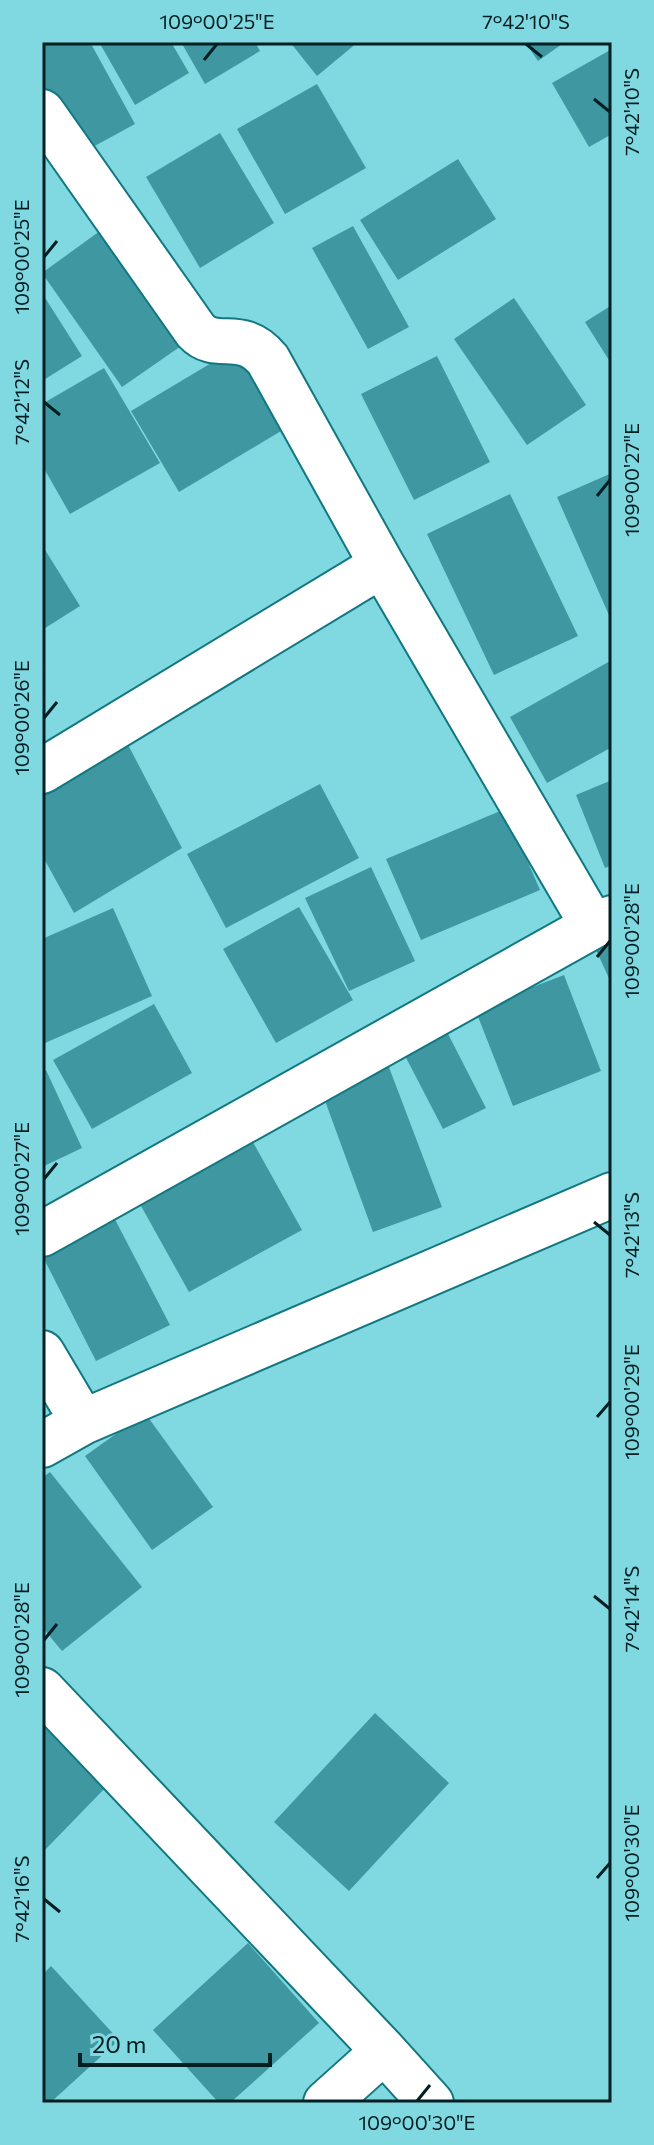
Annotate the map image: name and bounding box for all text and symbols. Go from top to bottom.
text: 109°00'25"E [159,9,275,33]
text: 7°42'10"S [482,9,570,33]
text: 7°42'10"S [619,68,643,156]
text: 109°00'25"E [9,199,33,315]
text: 7°42'12"S [9,359,33,445]
text: 109°00'27"E [619,423,643,537]
text: 109°00'26"E [9,660,33,776]
text: 109°00'28"E [619,883,643,999]
text: 109°00'27"E [9,1122,33,1236]
text: 7°42'13"S [619,1192,643,1278]
text: 109°00'29"E [619,1344,643,1460]
text: 7°42'14"S [619,1566,643,1652]
text: 109°00'28"E [9,1582,33,1698]
text: 109°00'30"E [619,1804,643,1922]
text: 7°42'16"S [9,1856,33,1942]
scale bar [80,2017,270,2067]
text: 20 m [92,2029,146,2058]
text: 109°00'30"E [358,2110,476,2134]

